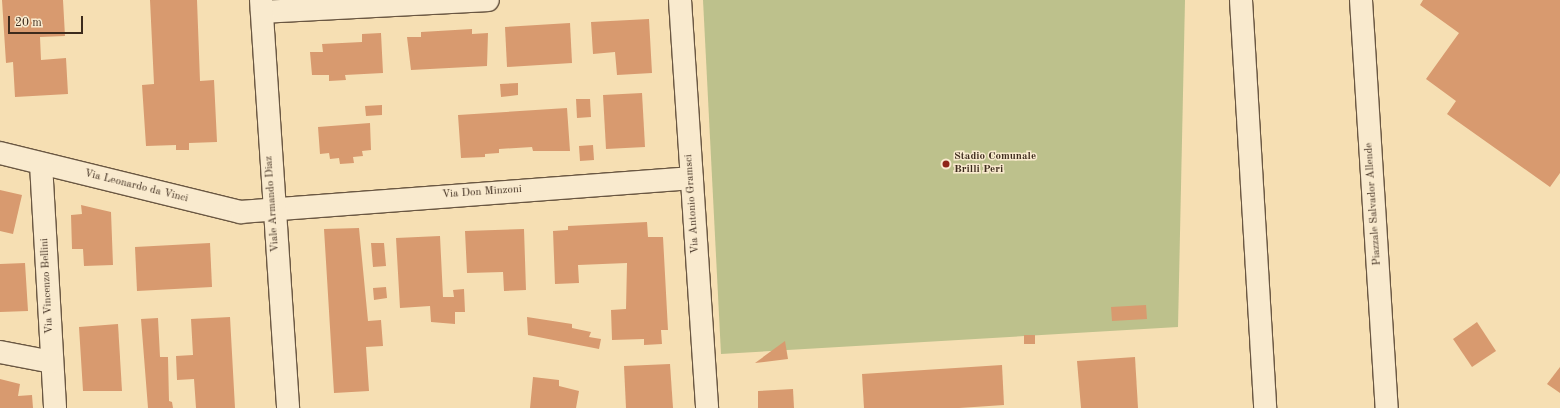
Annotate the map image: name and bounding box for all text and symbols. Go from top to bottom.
scale bar [10,8,85,34]
text: 20 m [15,17,42,29]
street label: Piazzale Salvador Allende [1363,142,1385,266]
place label: Stadio Comunale Brilli Peri [954,151,1036,177]
street label: Via Antonio Gramsci [683,154,703,254]
street label: Viale Armando Diaz [263,155,283,253]
marker: Stadio Comunale Brilli Peri [941,159,951,169]
street label: Via Leonardo da Vinci [83,168,189,206]
street label: Via Don Minzoni [442,184,522,202]
street label: Via Vincenzo Bellini [39,238,57,334]

